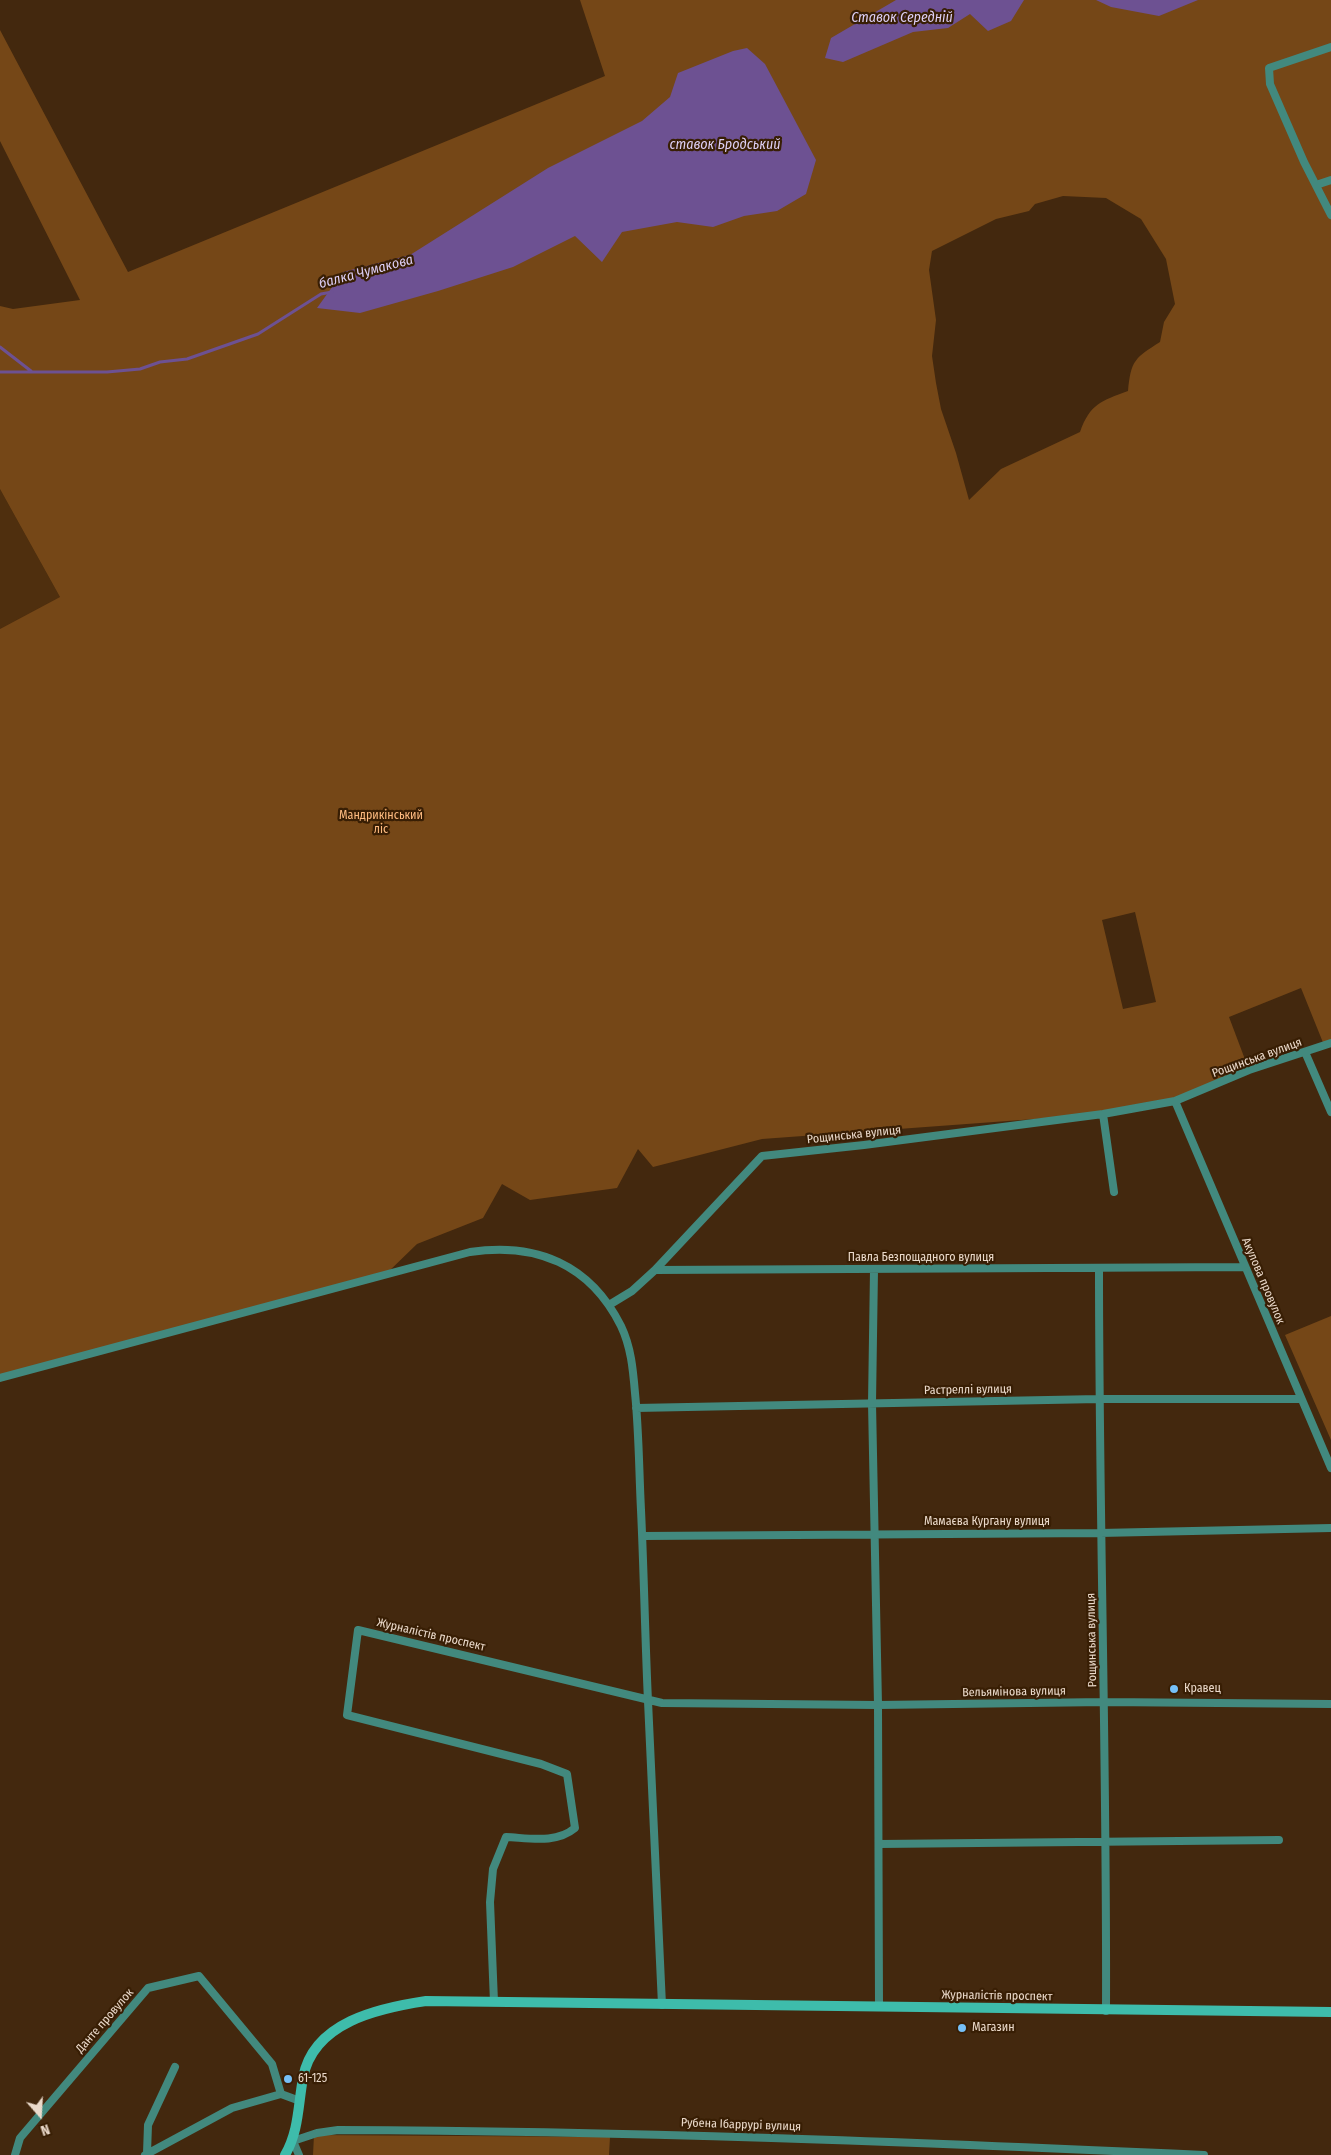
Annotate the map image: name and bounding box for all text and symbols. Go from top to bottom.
water label: Ставок Середній [851,10,953,26]
water label: ставок Бродський [670,137,780,153]
water label: балка Чумакова [317,251,415,293]
park label: Мандрикінський ліс [339,809,423,837]
street label: Рощинська вулиця [1210,1035,1304,1081]
street label: Рощинська вулиця [806,1123,902,1147]
street label: Акулова провулок [1238,1236,1288,1326]
street label: Павла Безпощадного вулиця [848,1251,994,1265]
street label: Растреллі вулиця [924,1382,1012,1398]
street label: Мамаєва Кургану вулиця [924,1515,1050,1529]
street label: Рощинська вулиця [1084,1593,1100,1687]
street label: Журналістів проспект [375,1616,487,1654]
place label: Кравец [1184,1682,1221,1696]
marker: Кравец [1168,1683,1180,1695]
street label: Вельямінова вулиця [962,1684,1066,1700]
street label: Данте провулок [73,1986,137,2056]
street label: Журналістів проспект [941,1988,1053,2004]
place label: Магазин [972,2021,1015,2035]
marker: Магазин [956,2022,968,2034]
place label: 61-125 [298,2072,327,2086]
marker: 61-125 [282,2073,294,2085]
north arrow [15,2090,65,2140]
street label: Рубена Ібаррурі вулиця [681,2116,801,2134]
text: N [38,2120,52,2139]

